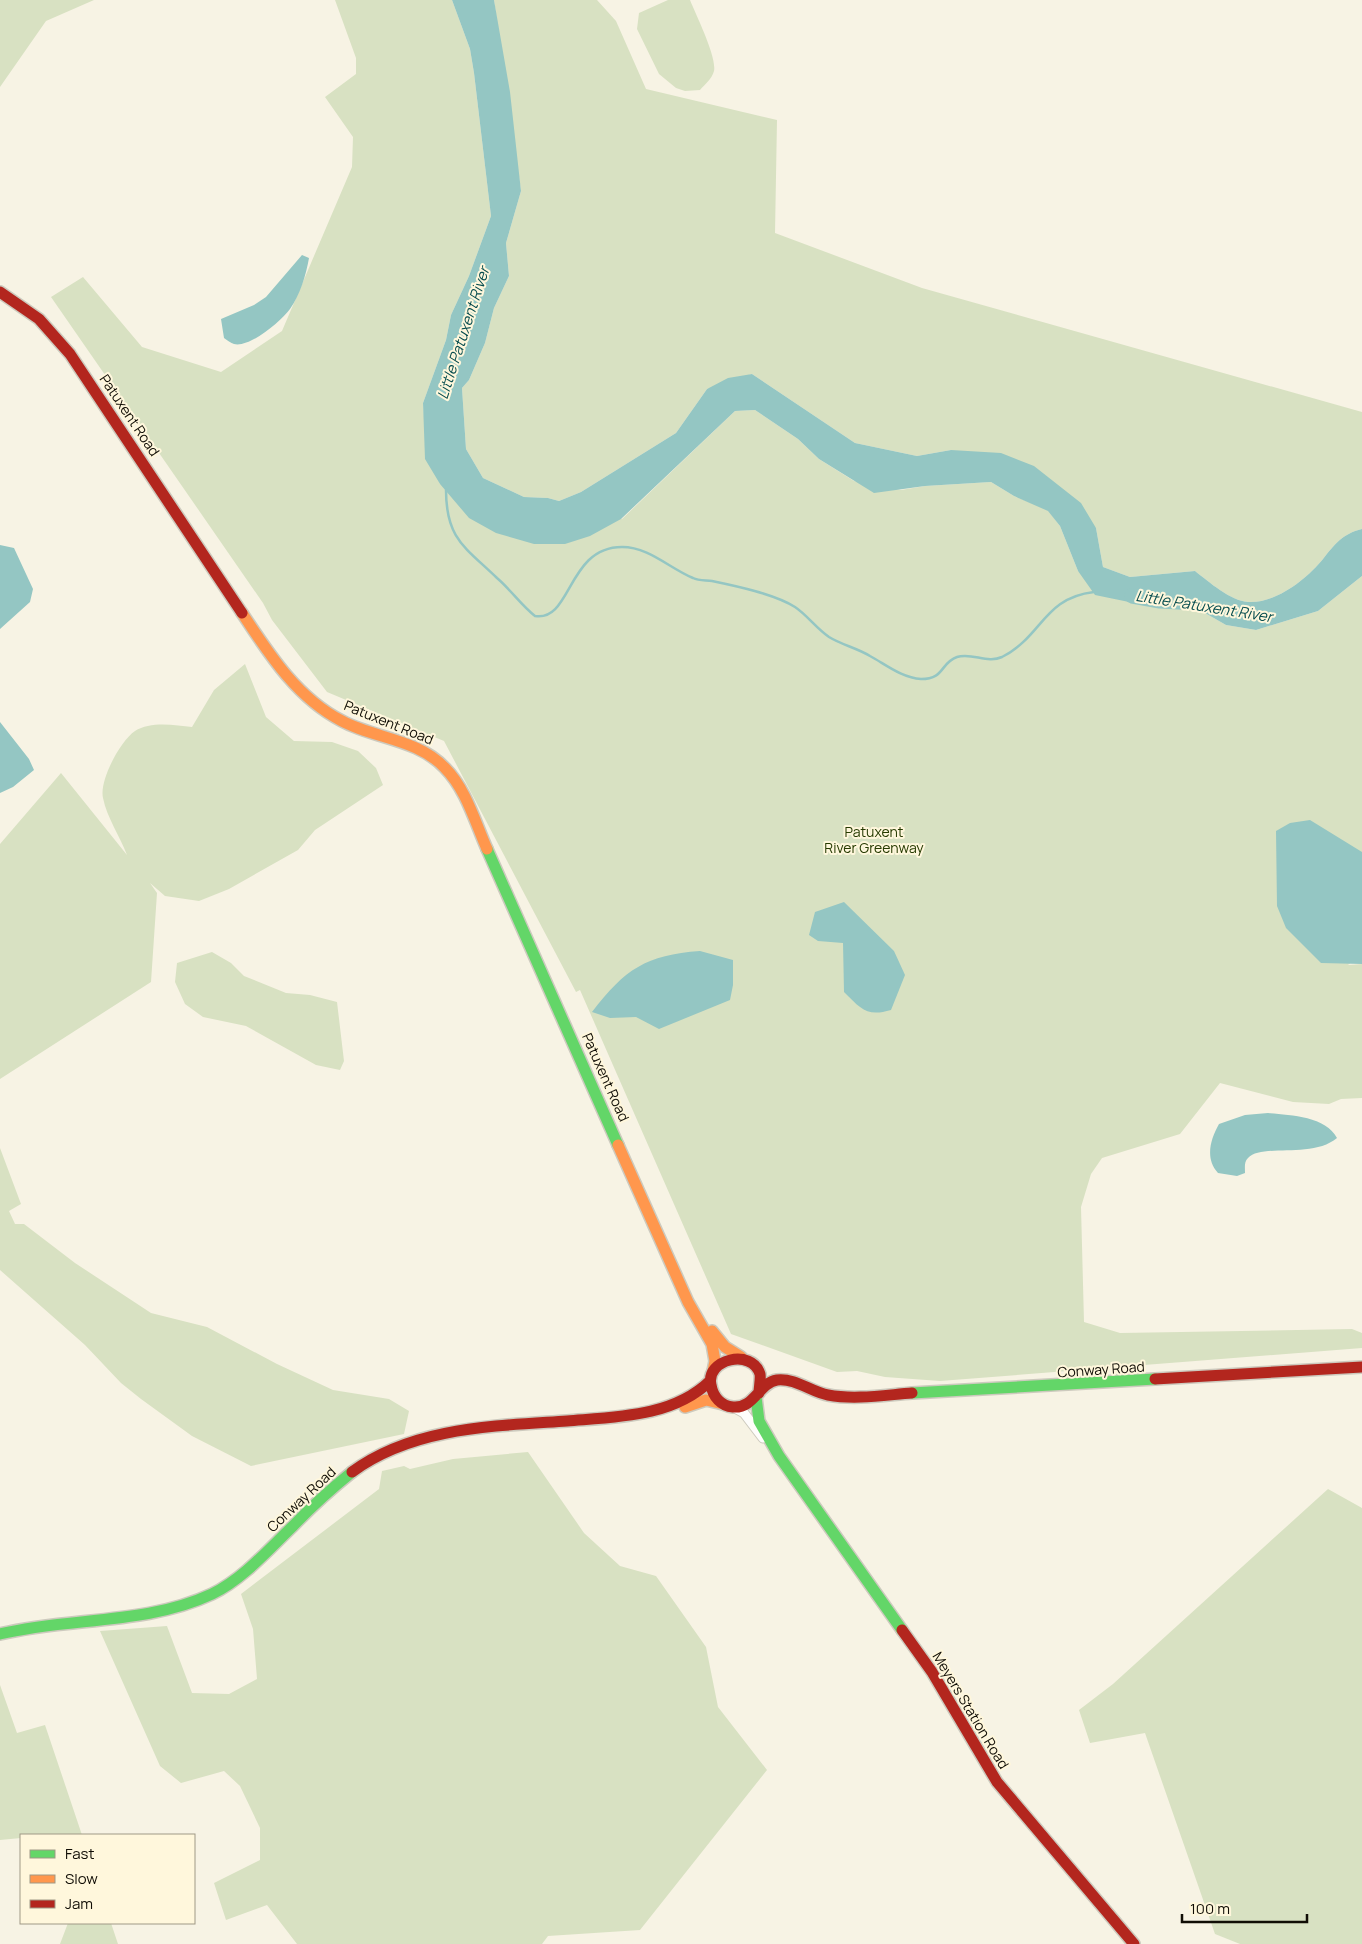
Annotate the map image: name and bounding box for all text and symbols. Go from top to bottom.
water label: Little Patuxent River [432,262,495,402]
street label: Patuxent Road [96,370,164,460]
water label: Little Patuxent River [1134,585,1276,628]
street label: Patuxent Road [341,695,437,749]
park label: Patuxent River Greenway [824,822,924,857]
street label: Patuxent Road [578,1030,634,1124]
street label: Conway Road [1057,1356,1145,1382]
street label: Conway Road [262,1462,340,1536]
street label: Meyers Station Road [928,1648,1014,1772]
legend [20,1834,195,1924]
text: Fast [65,1843,94,1864]
text: Slow [65,1868,98,1889]
scale bar [1182,1892,1307,1924]
text: Jam [65,1893,93,1914]
text: 100 m [1190,1898,1230,1919]

